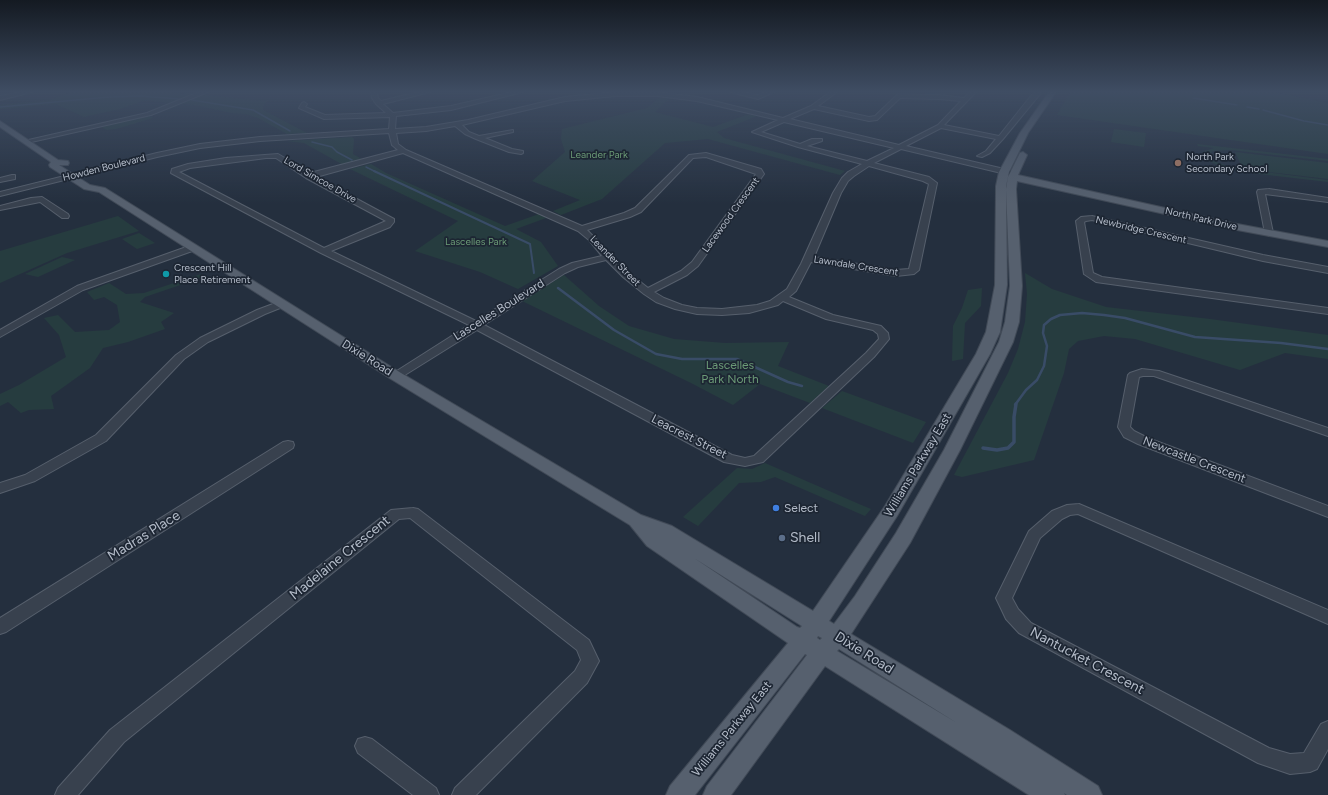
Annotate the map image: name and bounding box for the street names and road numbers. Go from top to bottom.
street label: Howden Boulevard [61,152,147,184]
street label: Lord Simcoe Drive [282,154,358,206]
street label: Lacewood Crescent [700,175,762,255]
street label: North Park Drive [1164,205,1238,233]
street label: Newbridge Crescent [1094,214,1188,246]
street label: Leander Street [587,233,643,289]
street label: Lawndale Crescent [813,253,899,279]
street label: Lascelles Boulevard [451,276,547,344]
street label: Dixie Road [339,337,395,379]
street label: Williams Parkway East [881,411,955,519]
street label: Leacrest Street [649,412,729,462]
street label: Newcastle Crescent [1141,434,1247,486]
street label: Madras Place [105,507,183,565]
street label: Madelaine Crescent [286,512,394,604]
street label: Nantucket Crescent [1027,624,1147,698]
street label: Dixie Road [832,628,896,678]
street label: Williams Parkway East [689,679,775,779]

